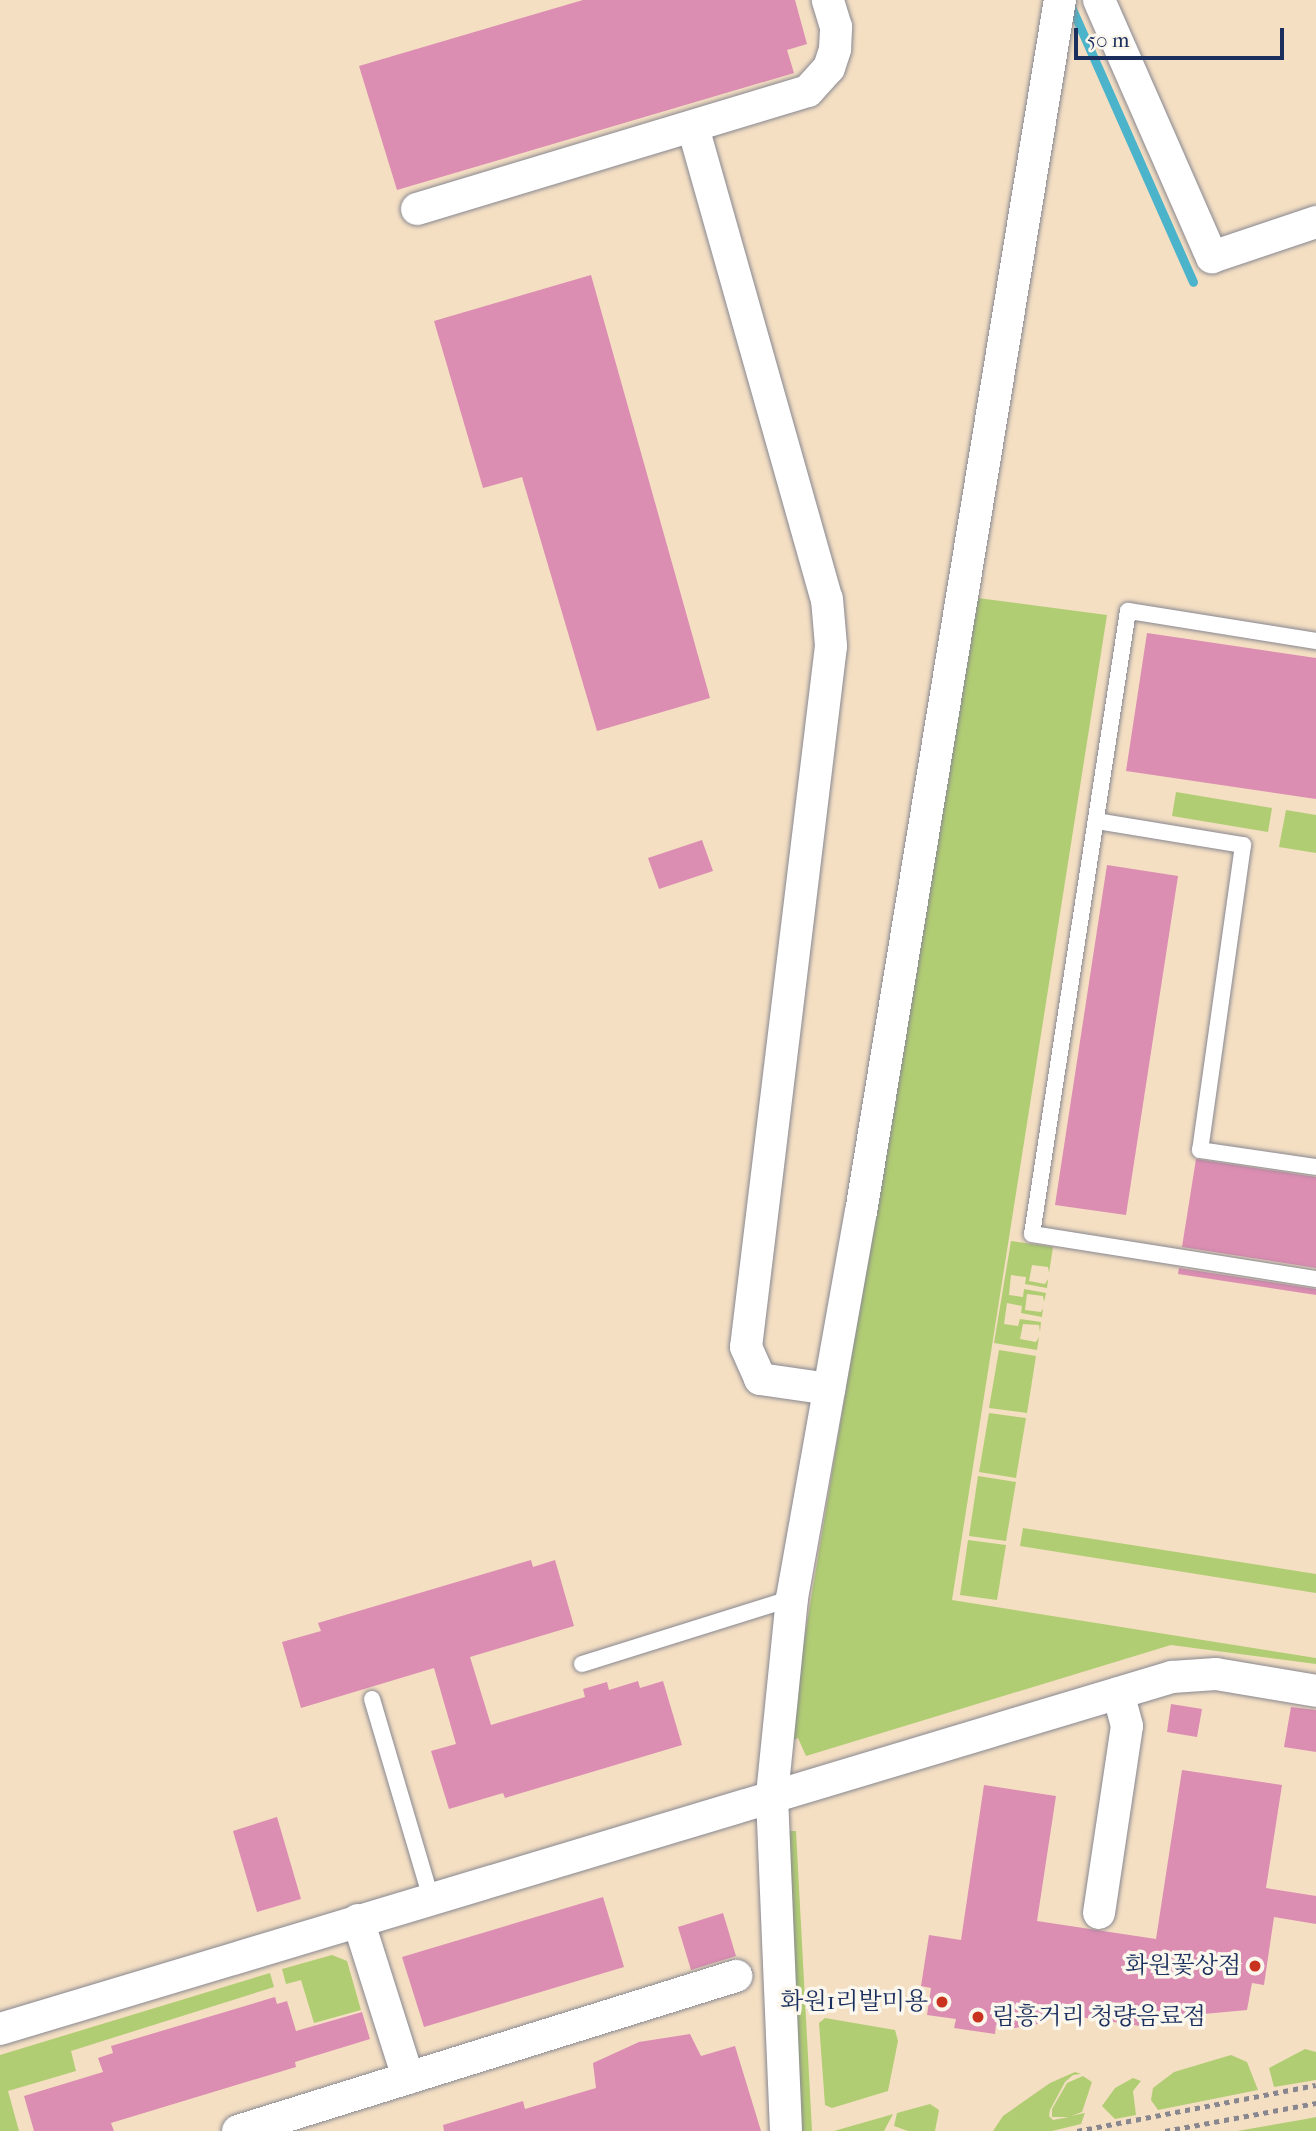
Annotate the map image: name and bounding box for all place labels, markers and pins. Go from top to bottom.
place label: 화원꽃상점 [1125,1952,1241,1980]
marker: 화원꽃상점 [1247,1958,1263,1974]
place label: 화원1리발미용 [780,1988,928,2016]
marker: 화원1리발미용 [934,1994,950,2010]
place label: 림흥거리 청량음료점 [992,2003,1206,2031]
marker: 림흥거리 청량음료점 [970,2009,986,2025]

